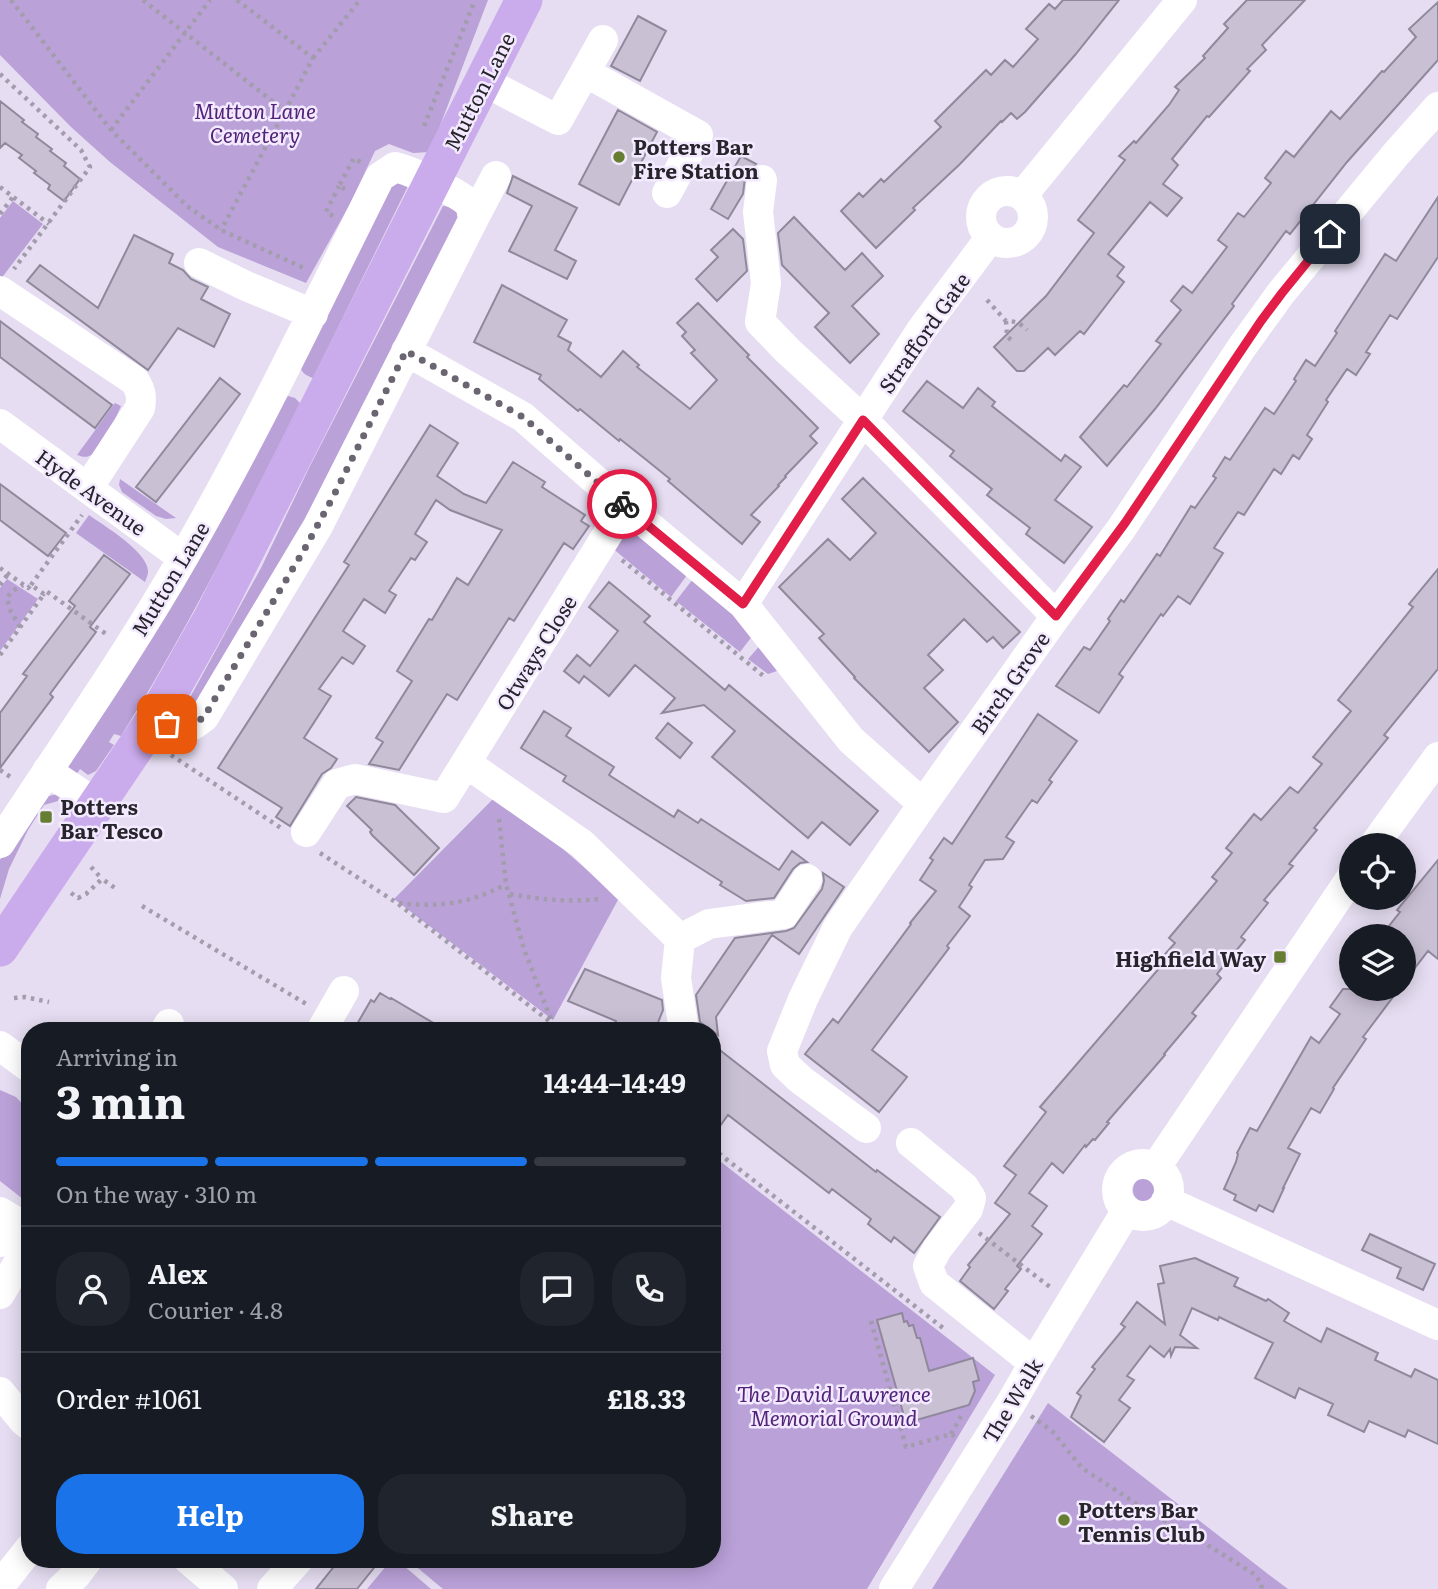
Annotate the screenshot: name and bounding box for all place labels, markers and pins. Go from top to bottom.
place label: Potters Bar Fire Station [633,130,759,185]
marker: Potters Bar Fire Station [611,149,627,165]
pin [1300,204,1360,264]
pin [137,694,197,754]
place label: Potters Bar Tesco [60,790,163,845]
marker: Potters Bar Tesco [38,809,54,825]
place label: Highfield Way [1115,942,1266,973]
marker: Highfield Way [1272,949,1288,965]
place label: Potters Bar Tennis Club [1078,1493,1205,1548]
marker: Potters Bar Tennis Club [1056,1512,1072,1528]

